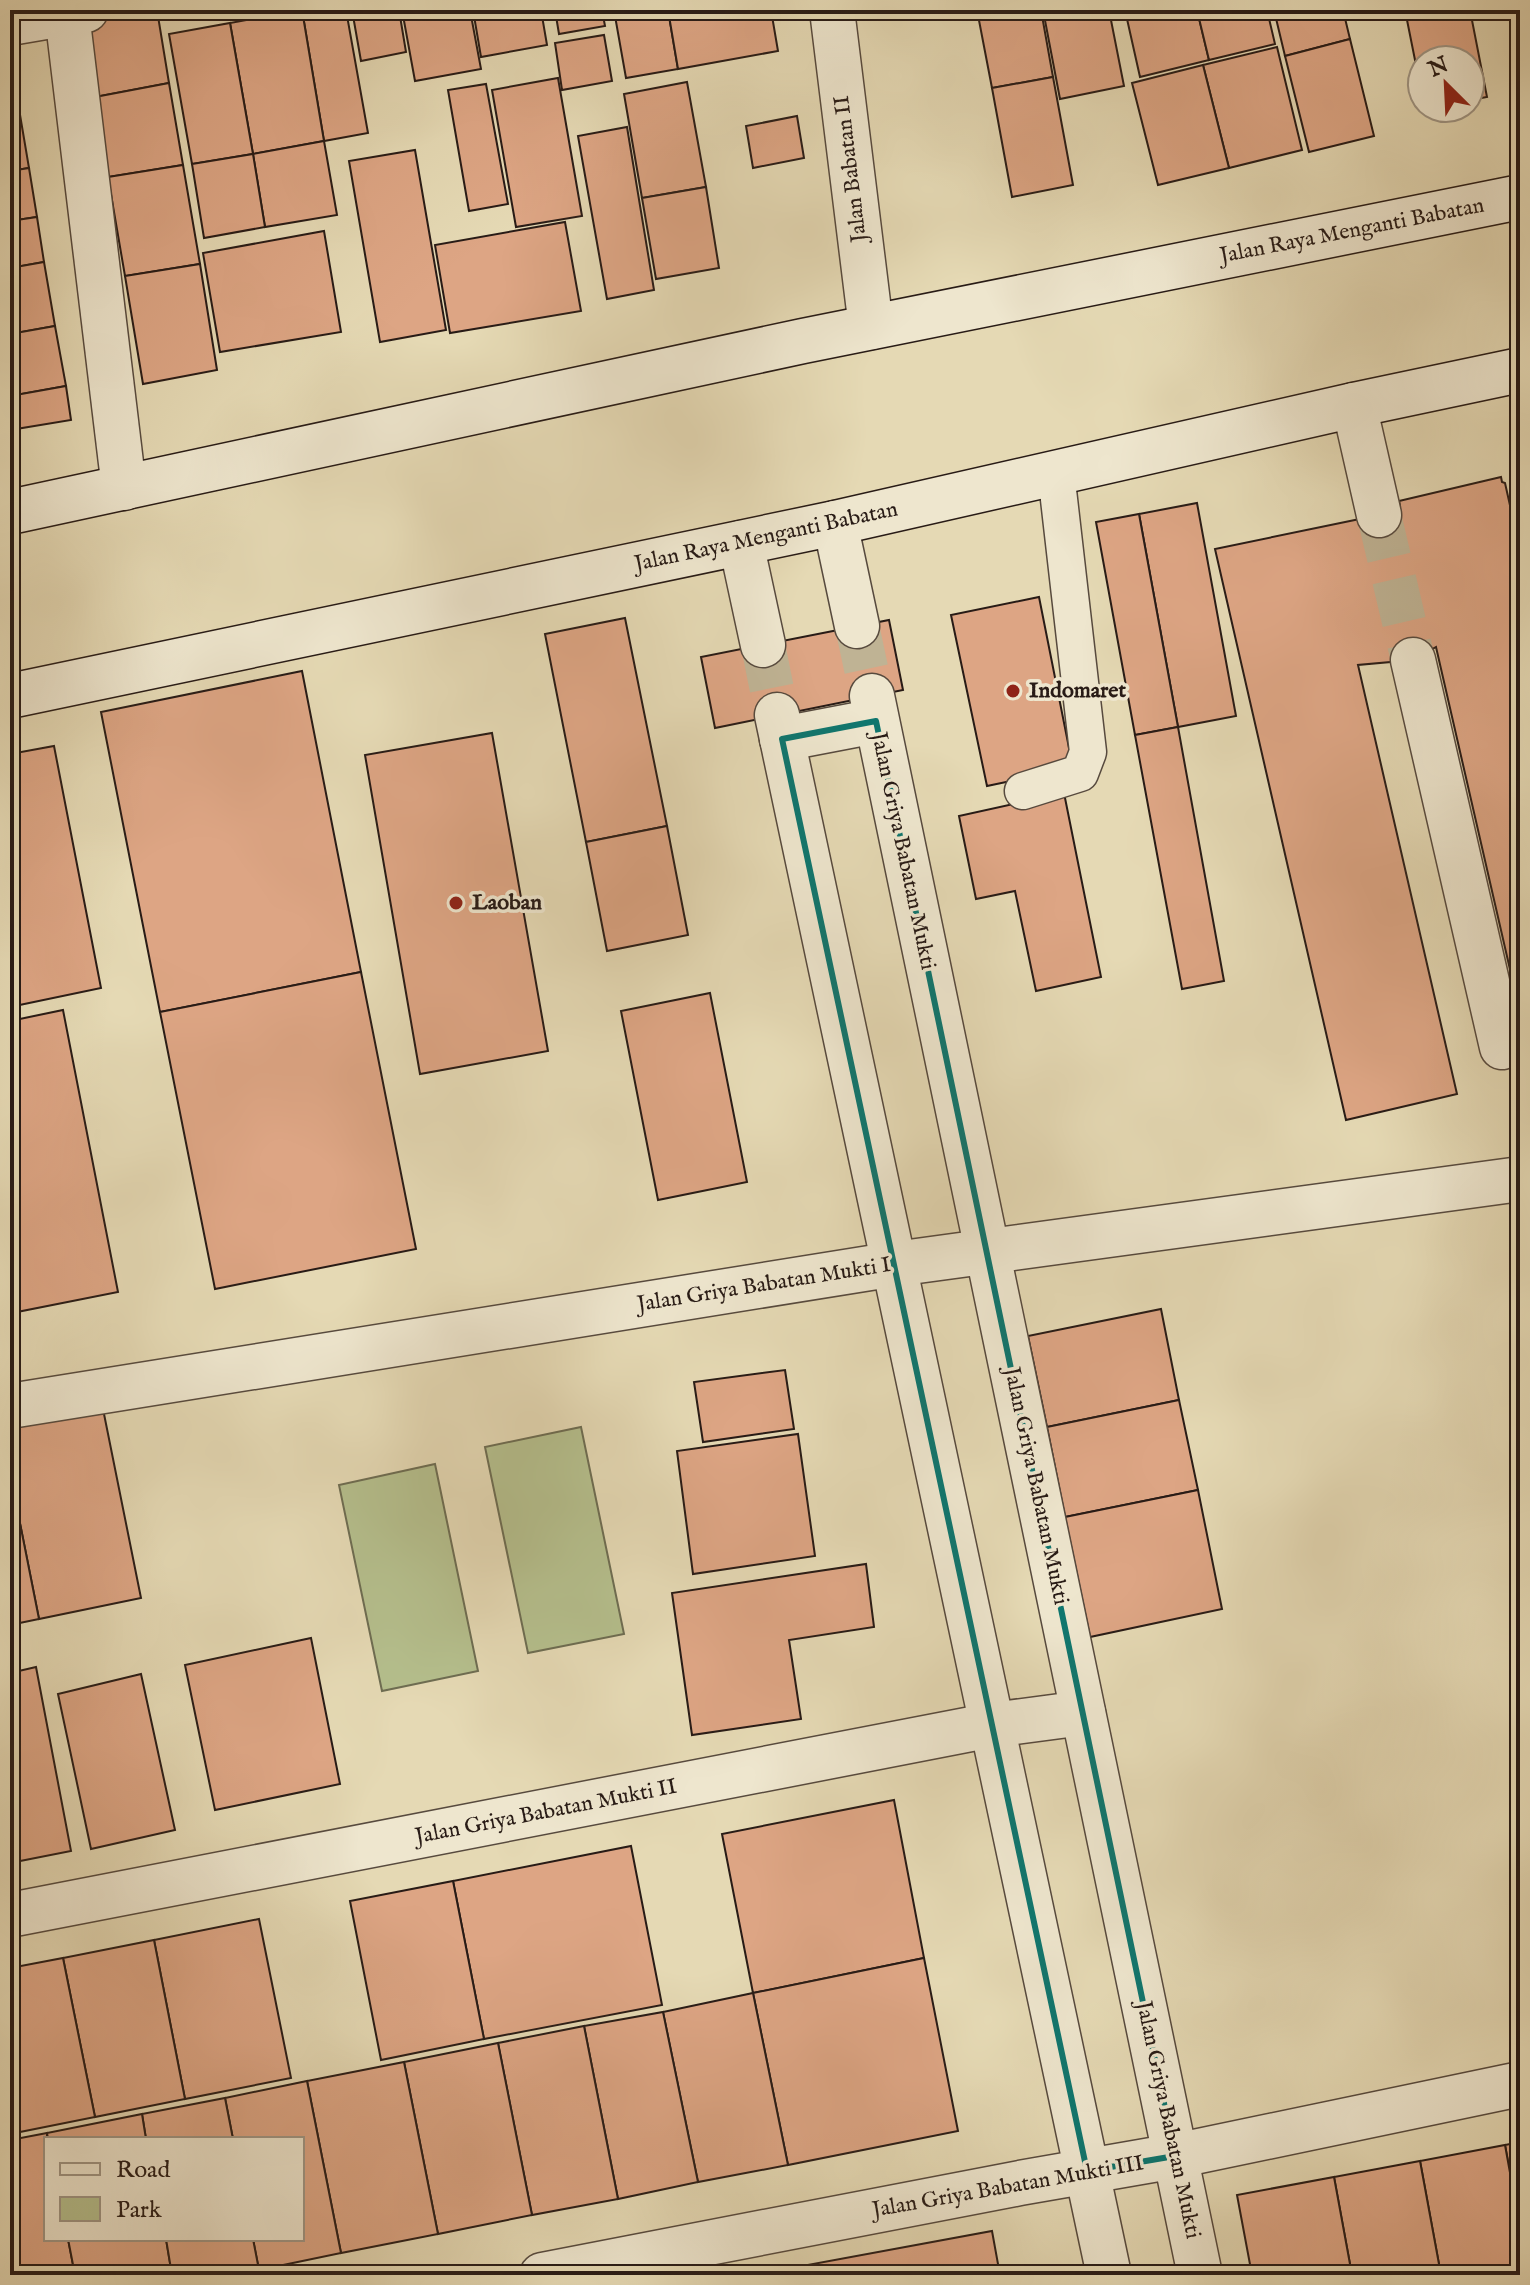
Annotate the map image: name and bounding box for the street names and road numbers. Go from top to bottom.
street label: Jalan Babatan II [828,94,874,247]
street label: Jalan Raya Menganti Babatan [1215,192,1487,271]
street label: Jalan Raya Menganti Babatan [629,495,901,579]
street label: Jalan Griya Babatan Mukti [863,727,942,973]
street label: Jalan Griya Babatan Mukti I [632,1251,893,1319]
street label: Jalan Griya Babatan Mukti [996,1362,1075,1608]
street label: Jalan Griya Babatan Mukti II [410,1773,679,1852]
street label: Jalan Griya Babatan Mukti [1128,1996,1207,2242]
street label: Jalan Griya Babatan Mukti III [867,2149,1146,2225]

